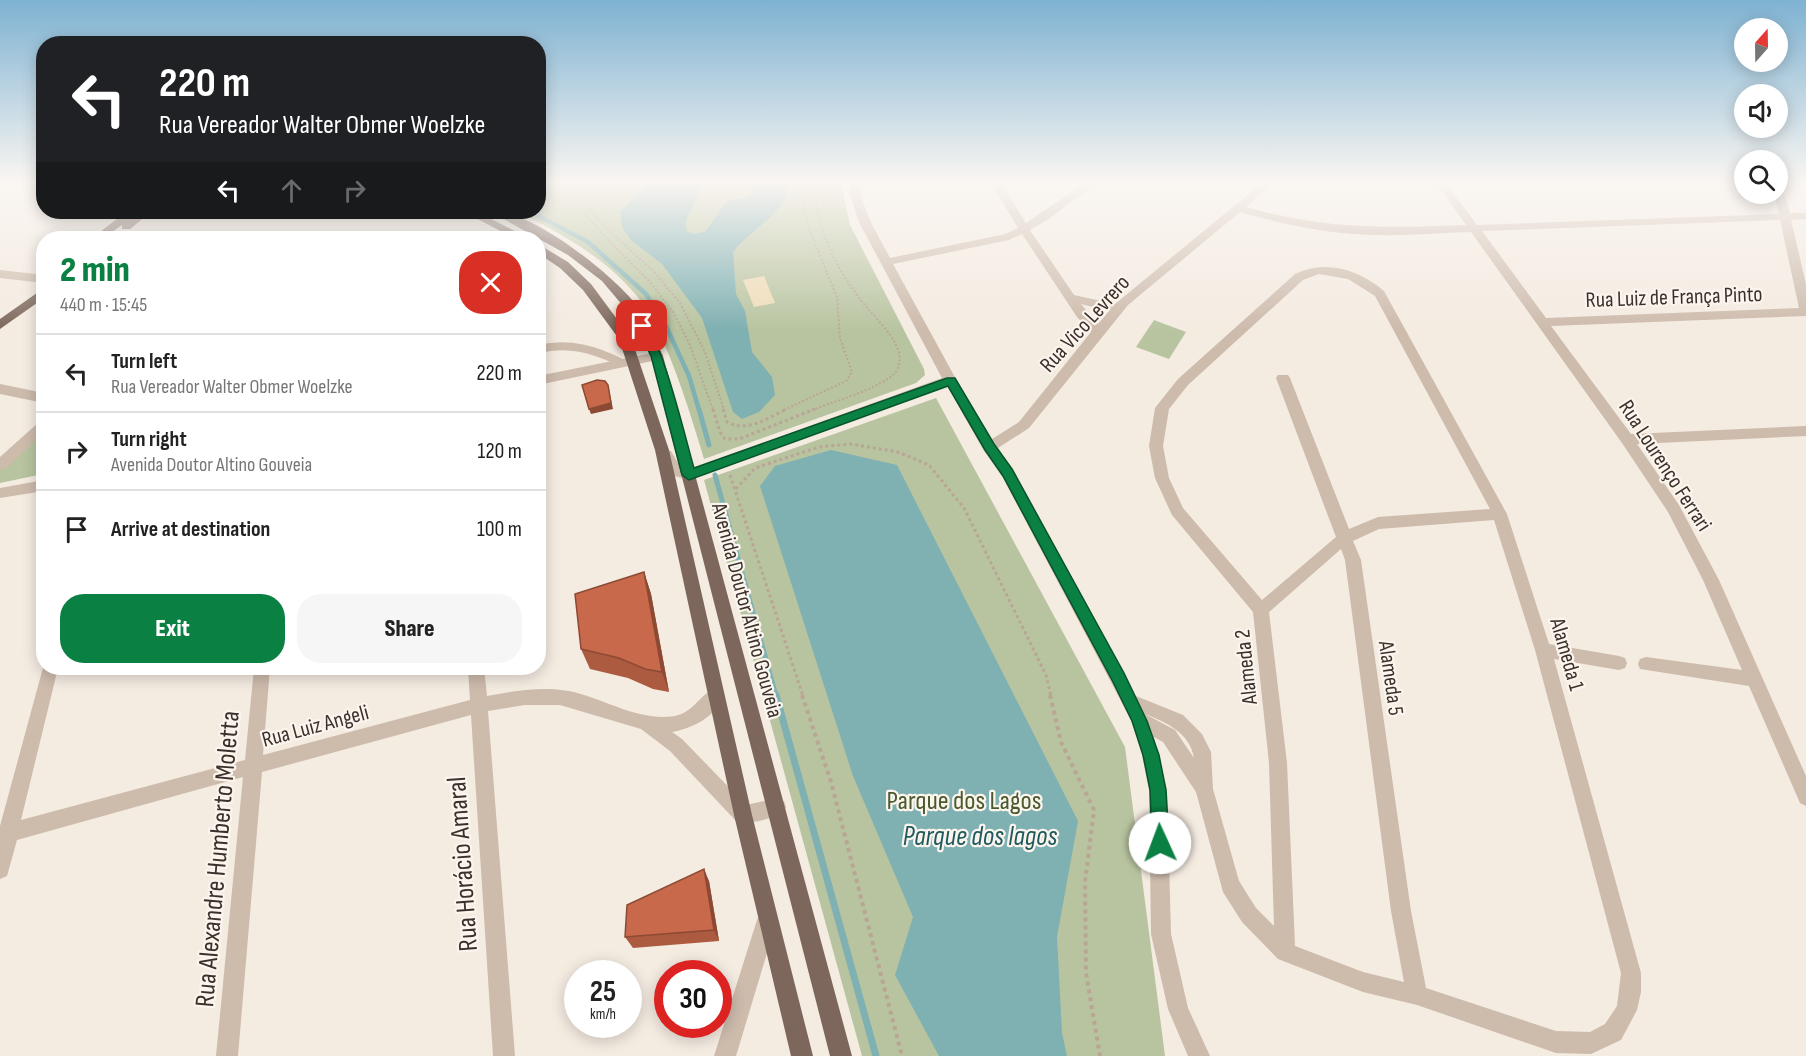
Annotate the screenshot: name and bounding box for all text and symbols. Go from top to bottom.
north arrow [1734,18,1788,72]
map controls [1734,18,1788,204]
text: 220 m [159,58,250,109]
icon: left [60,60,138,138]
button: sound [1734,84,1788,138]
text: Rua Vereador Walter Obmer Woelzke [159,109,485,141]
button: search [1734,150,1788,204]
icon: left [212,174,245,207]
icon: ahead [275,174,308,207]
icon: right [338,174,371,207]
text: 2 min [60,249,130,292]
button: close [459,251,522,314]
street label: Rua Vico Levrero [1034,270,1136,378]
street label: Rua Luiz de França Pinto [1585,281,1763,314]
text: 440 m · 15:45 [60,293,147,317]
pin [616,300,667,351]
icon: arrive [625,309,658,342]
text: Turn left [111,348,177,375]
icon: left [60,357,93,390]
text: 220 m [476,360,522,387]
text: Rua Vereador Walter Obmer Woelzke [111,375,353,399]
street label: Rua Lourenço Ferrari [1612,395,1717,537]
text: Turn right [111,426,187,453]
icon: right [60,435,93,468]
text: 120 m [478,438,522,465]
text: Avenida Doutor Altino Gouveia [111,453,312,477]
street label: Avenida Doutor Altino Gouveia [705,499,788,721]
icon: arrive [60,513,93,546]
text: Arrive at destination [111,516,270,543]
text: 100 m [477,516,522,543]
button: Exit [60,594,285,663]
button: Share [297,594,522,663]
street label: Alameda 1 [1543,614,1590,694]
street label: Alameda 2 [1229,628,1264,707]
street label: Alameda 5 [1372,638,1409,717]
street label: Rua Luiz Angeli [259,699,372,754]
street label: Rua Alexandre Humberto Moletta [189,710,247,1009]
street label: Rua Horácio Amaral [441,776,485,952]
park label: Parque dos Lagos [887,785,1041,817]
position arrow [1128,811,1192,875]
water label: Parque dos lagos [903,820,1057,853]
speed limit sign: 30 [654,960,732,1038]
text: 25 [590,974,616,1010]
text: km/h [590,1005,616,1024]

